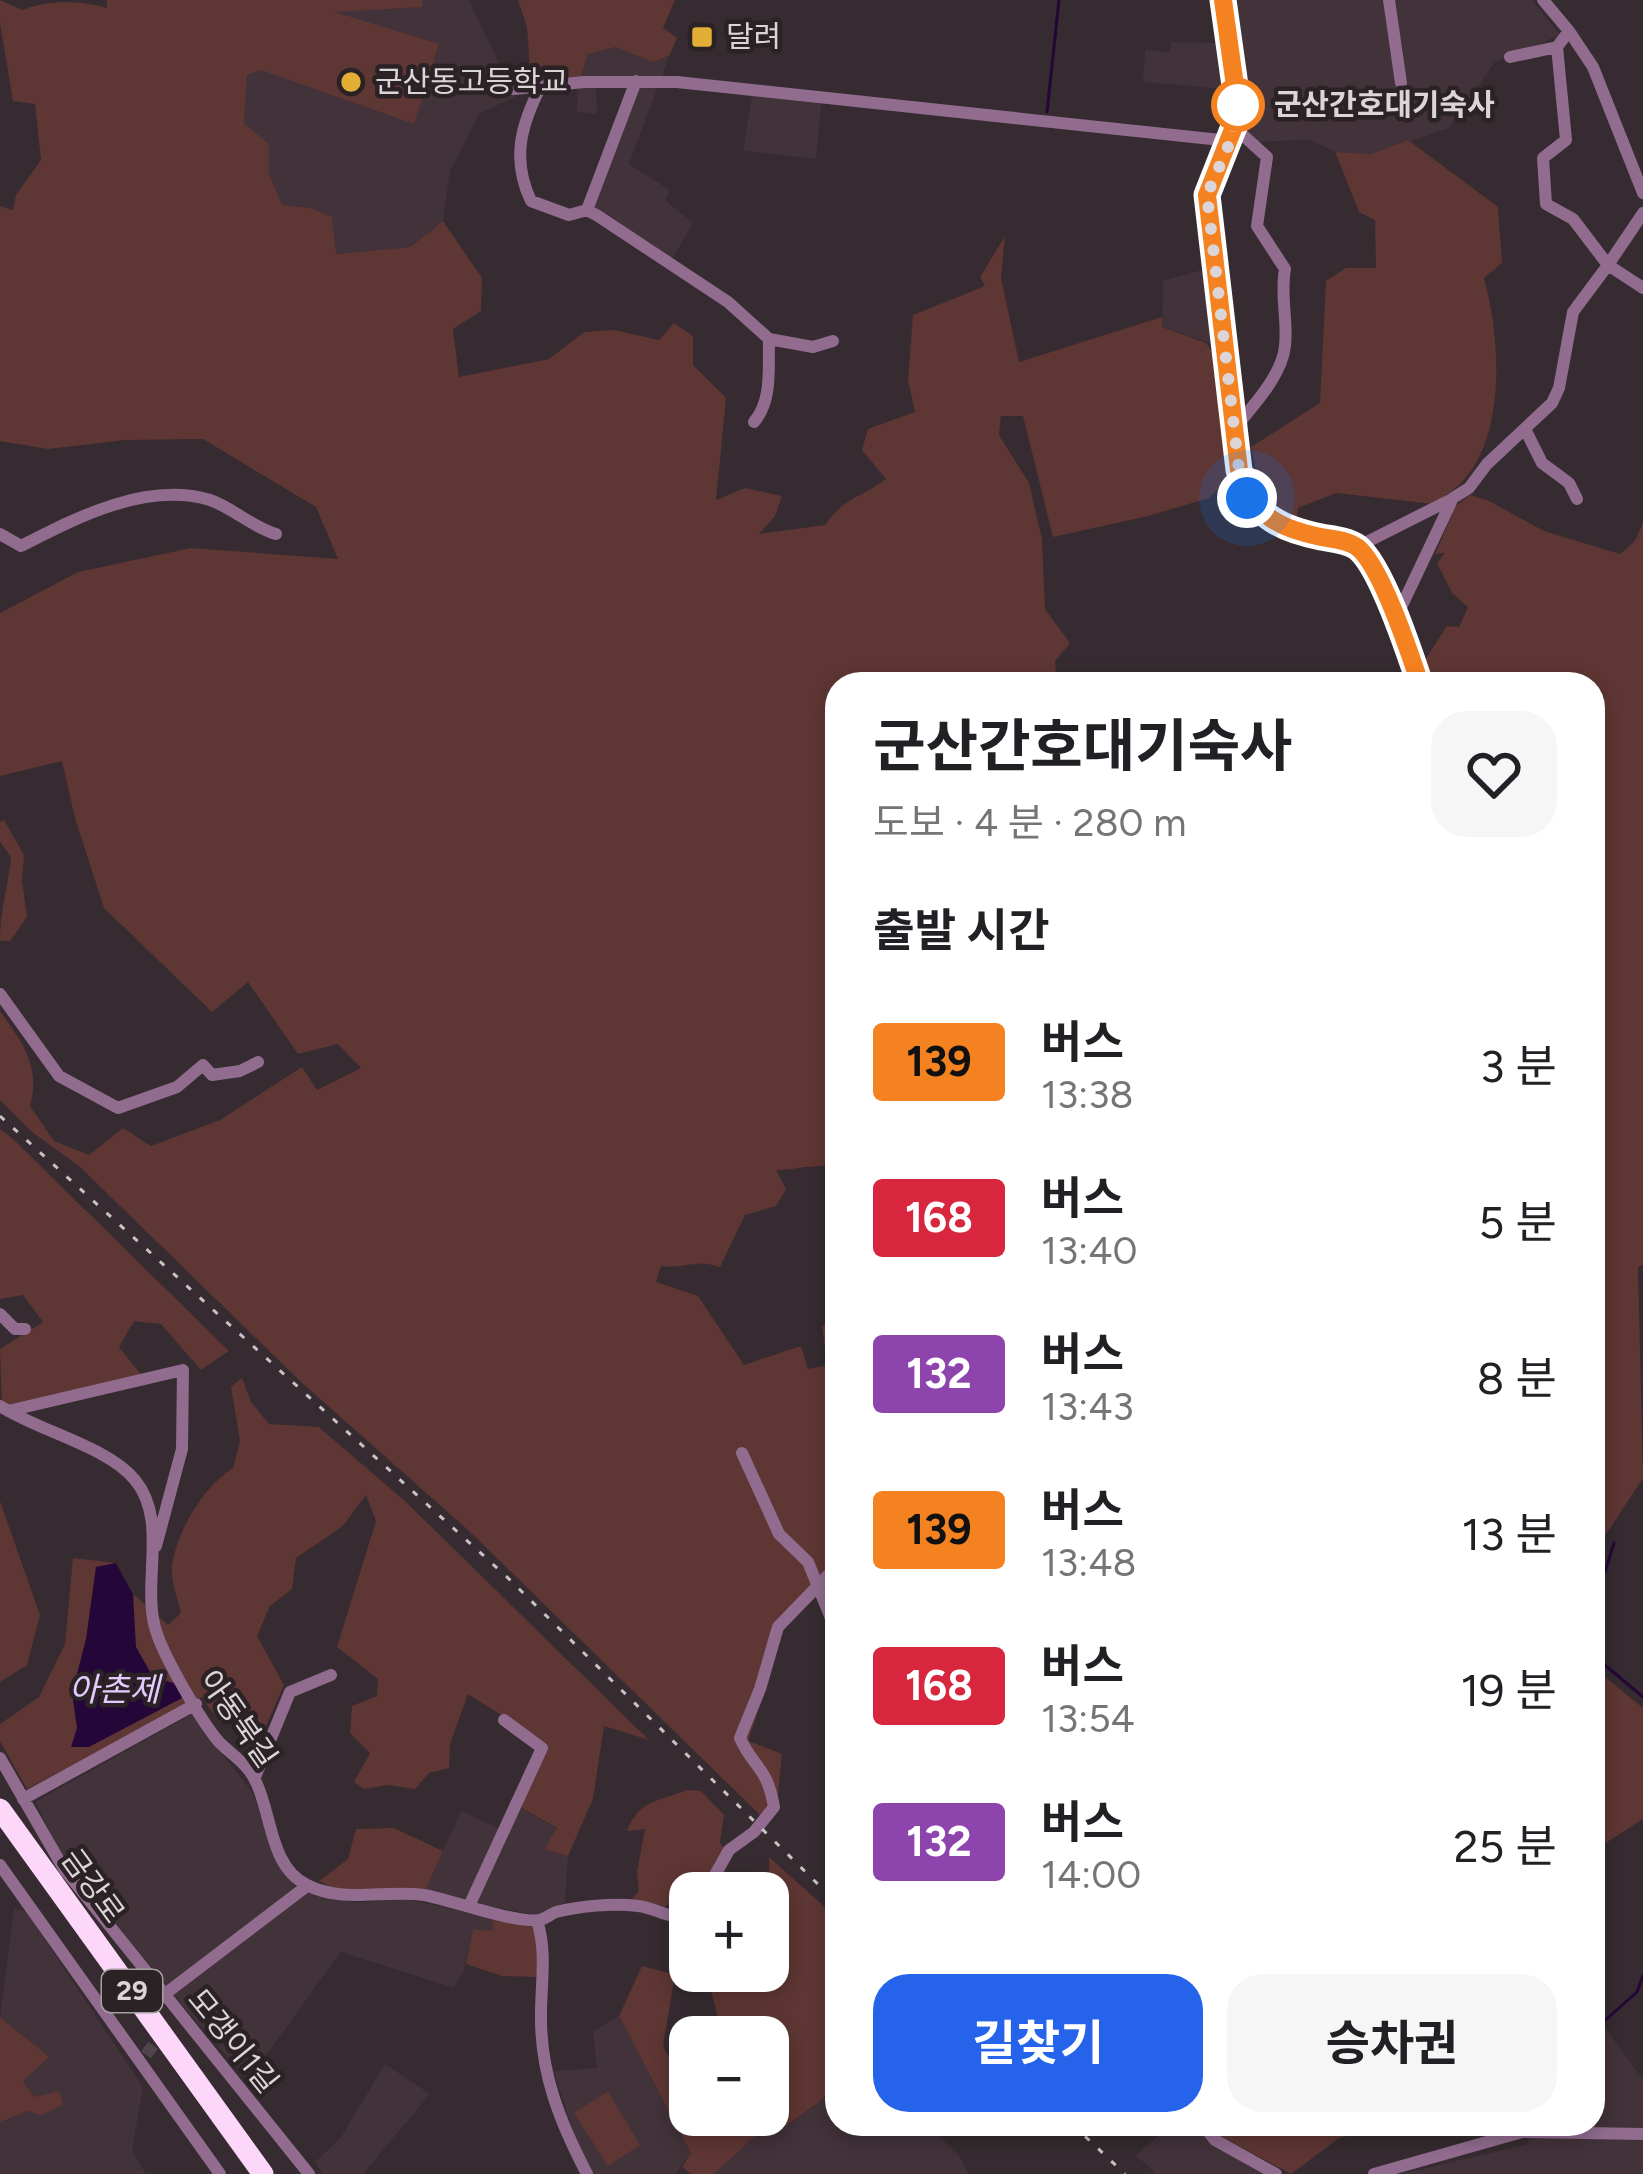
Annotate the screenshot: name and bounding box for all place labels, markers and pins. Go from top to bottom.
place label: 달려 [726,18,781,55]
marker: 달려 [689,24,715,50]
place label: 군산동고등학교 [375,63,568,100]
marker: 군산동고등학교 [338,69,364,95]
marker: 군산간호대기숙사 [1213,80,1263,130]
place label: 군산간호대기숙사 [1274,86,1495,123]

